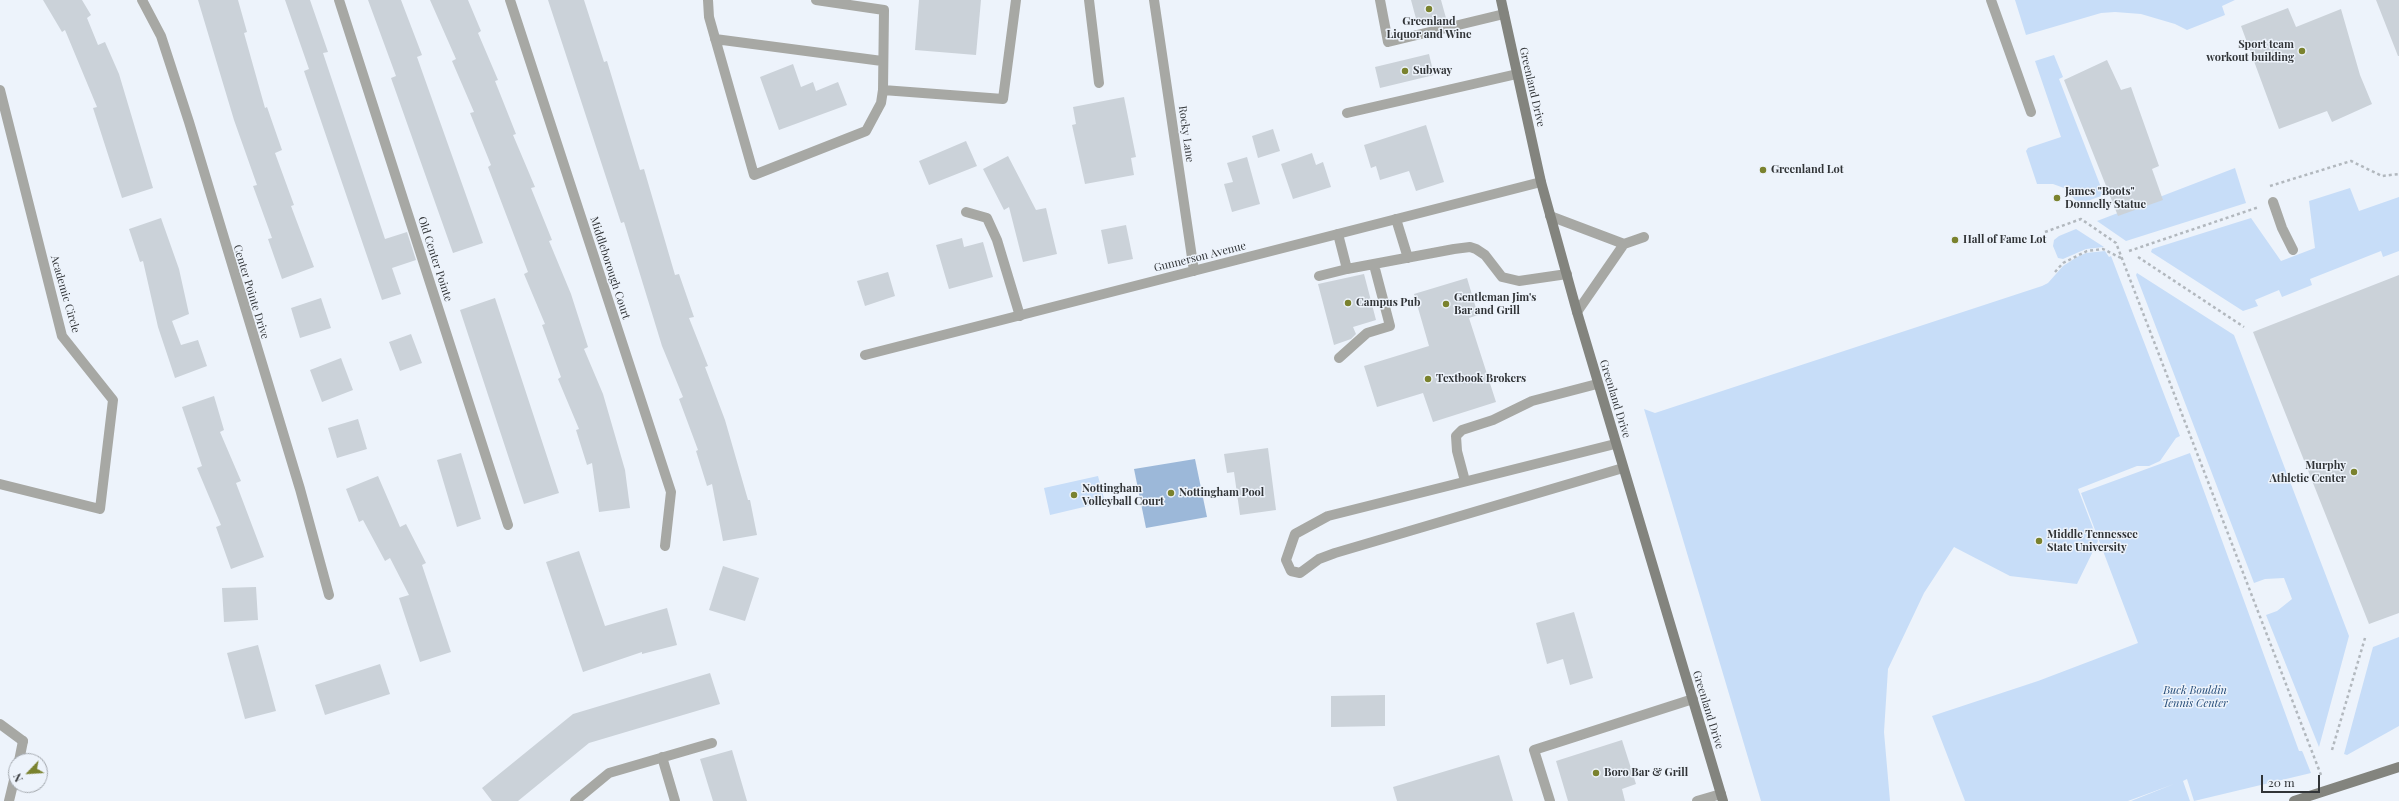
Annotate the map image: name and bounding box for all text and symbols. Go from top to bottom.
marker: Greenland Liquor and Wine [1424,4,1434,14]
place label: Greenland Liquor and Wine [1387,15,1471,41]
place label: Sport team workout building [2206,38,2294,64]
street label: Greenland Drive [1516,46,1548,128]
marker: Sport team workout building [2297,46,2307,56]
place label: Subway [1413,64,1452,78]
marker: Subway [1400,66,1410,76]
street label: Rocky Lane [1176,105,1196,163]
place label: Greenland Lot [1771,163,1844,177]
marker: Greenland Lot [1758,165,1768,175]
place label: James "Boots" Donnelly Statue [2065,185,2146,211]
marker: James "Boots" Donnelly Statue [2052,193,2062,203]
street label: Old Center Pointe [415,215,455,303]
street label: Middleborough Court [587,215,633,321]
place label: Hall of Fame Lot [1963,233,2046,247]
marker: Hall of Fame Lot [1950,235,1960,245]
street label: Gunnerson Avenue [1153,239,1247,275]
street label: Center Pointe Drive [230,243,272,341]
street label: Academic Circle [48,254,82,334]
place label: Gentleman Jim's Bar and Grill [1454,291,1536,317]
place label: Campus Pub [1356,296,1420,310]
marker: Campus Pub [1343,298,1353,308]
marker: Gentleman Jim's Bar and Grill [1441,299,1451,309]
street label: Greenland Drive [1597,358,1633,440]
place label: Textbook Brokers [1436,372,1526,386]
marker: Textbook Brokers [1423,374,1433,384]
place label: Murphy Athletic Center [2269,459,2346,485]
marker: Murphy Athletic Center [2349,467,2359,477]
place label: Nottingham Volleyball Court [1082,482,1164,508]
place label: Nottingham Pool [1179,486,1264,500]
marker: Nottingham Pool [1166,488,1176,498]
marker: Nottingham Volleyball Court [1069,490,1079,500]
place label: Middle Tennessee State University [2047,528,2138,554]
marker: Middle Tennessee State University [2034,536,2044,546]
street label: Greenland Drive [1690,669,1726,751]
park label: Buck Bouldin Tennis Center [2162,684,2228,710]
north arrow [8,753,48,793]
place label: Boro Bar & Grill [1604,766,1688,780]
scale bar [2263,767,2322,793]
marker: Boro Bar & Grill [1591,768,1601,778]
text: N [9,771,26,785]
text: 20 m [2268,774,2295,790]

